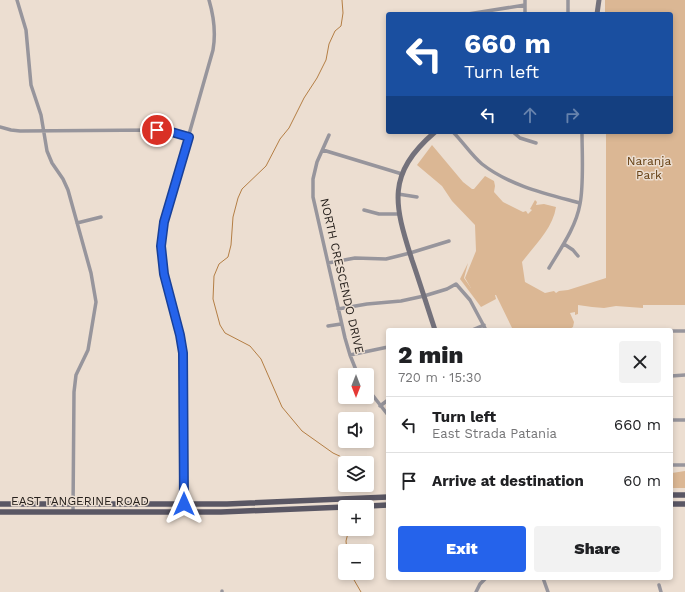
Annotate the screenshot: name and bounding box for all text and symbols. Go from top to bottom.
text: 660 m [464,27,551,60]
icon: left [398,28,450,80]
text: Turn left [464,61,539,82]
icon: left [477,104,499,126]
icon: ahead [519,104,541,126]
icon: right [561,104,583,126]
pin [140,113,174,147]
icon: arrive [146,119,168,141]
park label: Naranja Park [627,154,671,182]
street label: NORTH CRESCENDO DRIVE [317,197,367,356]
text: 2 min [398,341,463,369]
button: close [619,341,661,383]
north arrow [338,368,374,404]
map controls [338,368,374,580]
text: 720 m · 15:30 [398,370,481,385]
text: Turn left [432,408,496,426]
button: sound [338,412,374,448]
icon: left [398,414,420,436]
text: 660 m [614,416,661,434]
text: East Strada Patania [432,426,557,441]
button: layers [338,456,374,492]
icon: arrive [398,470,420,492]
text: Arrive at destination [432,472,584,490]
text: 60 m [623,472,661,490]
position arrow [163,483,205,525]
street label: EAST TANGERINE ROAD [11,494,149,508]
button: + [338,500,374,536]
button: Exit [398,526,526,572]
button: Share [534,526,661,572]
button: − [338,544,374,580]

